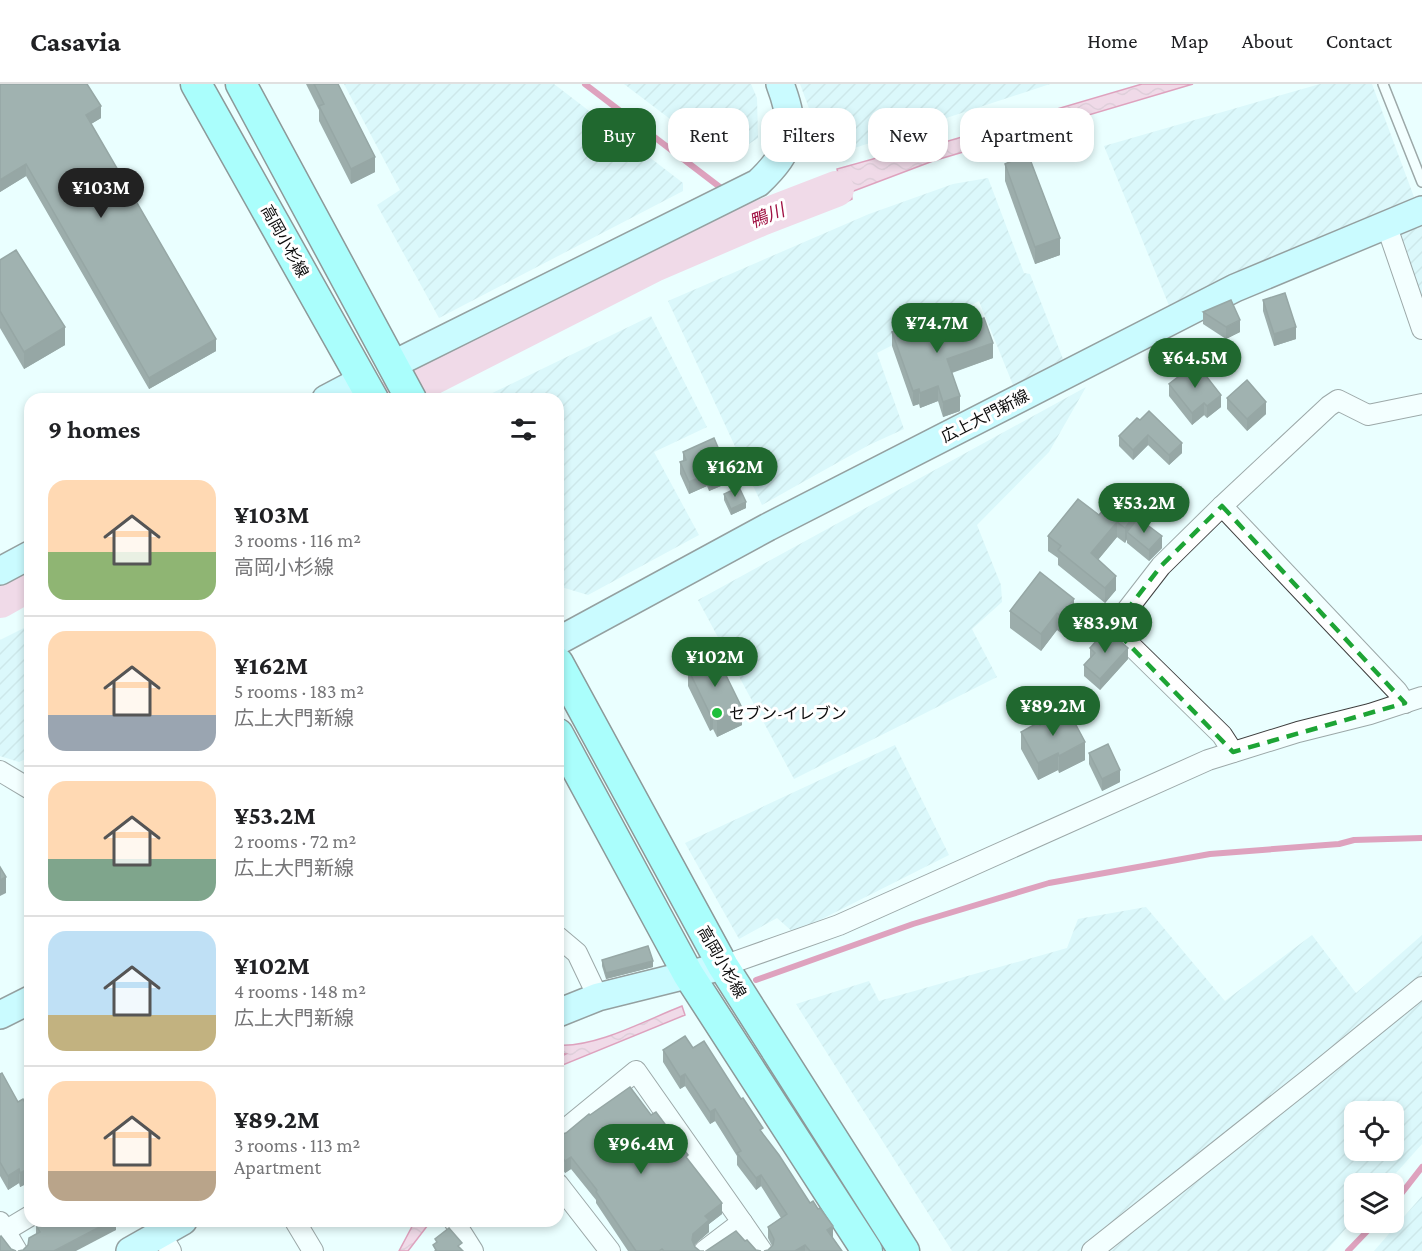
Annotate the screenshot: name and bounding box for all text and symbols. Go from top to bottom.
text: Casavia [30,26,121,57]
text: Home [1087,29,1137,53]
text: Map [1170,29,1209,53]
text: About [1242,29,1293,53]
text: Contact [1326,29,1392,53]
chip: Buy [582,108,656,162]
chip: Rent [668,108,749,162]
chip: Filters [761,108,856,162]
chip: New [868,108,948,162]
chip: Apartment [960,108,1094,162]
pin: ¥103M [59,168,143,219]
text: ¥103M [72,176,130,198]
water label: 鴨川 [747,199,789,232]
street label: 高岡小杉線 [258,202,312,280]
pin: ¥74.7M [888,303,986,354]
text: ¥74.7M [905,311,969,333]
pin: ¥64.5M [1146,338,1244,389]
text: ¥64.5M [1162,346,1228,368]
street label: 広上大門新線 [938,387,1032,445]
icon: filters [507,413,540,446]
text: 9 homes [48,415,140,444]
pin: ¥162M [693,447,777,498]
text: ¥162M [707,455,763,477]
pin: ¥53.2M [1095,483,1193,534]
text: ¥53.2M [1112,491,1176,513]
text: ¥103M [234,500,309,529]
icon: home [96,504,168,576]
text: 3 rooms · 116 m² [234,529,361,551]
text: 高岡小杉線 [234,556,334,578]
pin: ¥83.9M [1056,603,1154,654]
text: ¥83.9M [1072,611,1138,633]
pin: ¥102M [673,637,757,688]
text: ¥102M [686,645,744,667]
text: ¥162M [234,651,308,680]
icon: home [96,655,168,727]
text: 5 rooms · 183 m² [234,680,364,702]
pin: ¥89.2M [1004,686,1102,737]
text: ¥89.2M [1020,694,1086,716]
place label: セブン-イレブン [729,705,847,722]
marker: セブン-イレブン [710,706,724,720]
text: 広上大門新線 [234,707,354,729]
text: ¥53.2M [234,801,316,830]
icon: home [96,805,168,877]
text: 2 rooms · 72 m² [234,830,356,852]
text: 広上大門新線 [234,857,354,879]
street label: 高岡小杉線 [695,923,749,1001]
text: ¥102M [234,951,310,980]
icon: home [96,955,168,1027]
text: 4 rooms · 148 m² [234,980,366,1002]
text: 広上大門新線 [234,1007,354,1029]
map controls [1344,1101,1404,1233]
button: locate [1344,1101,1404,1161]
icon: home [96,1105,168,1177]
text: ¥89.2M [234,1105,320,1134]
pin: ¥96.4M [592,1124,690,1175]
text: ¥96.4M [608,1132,674,1154]
text: 3 rooms · 113 m² [234,1134,360,1156]
text: Apartment [234,1156,321,1178]
button: layers [1344,1173,1404,1233]

